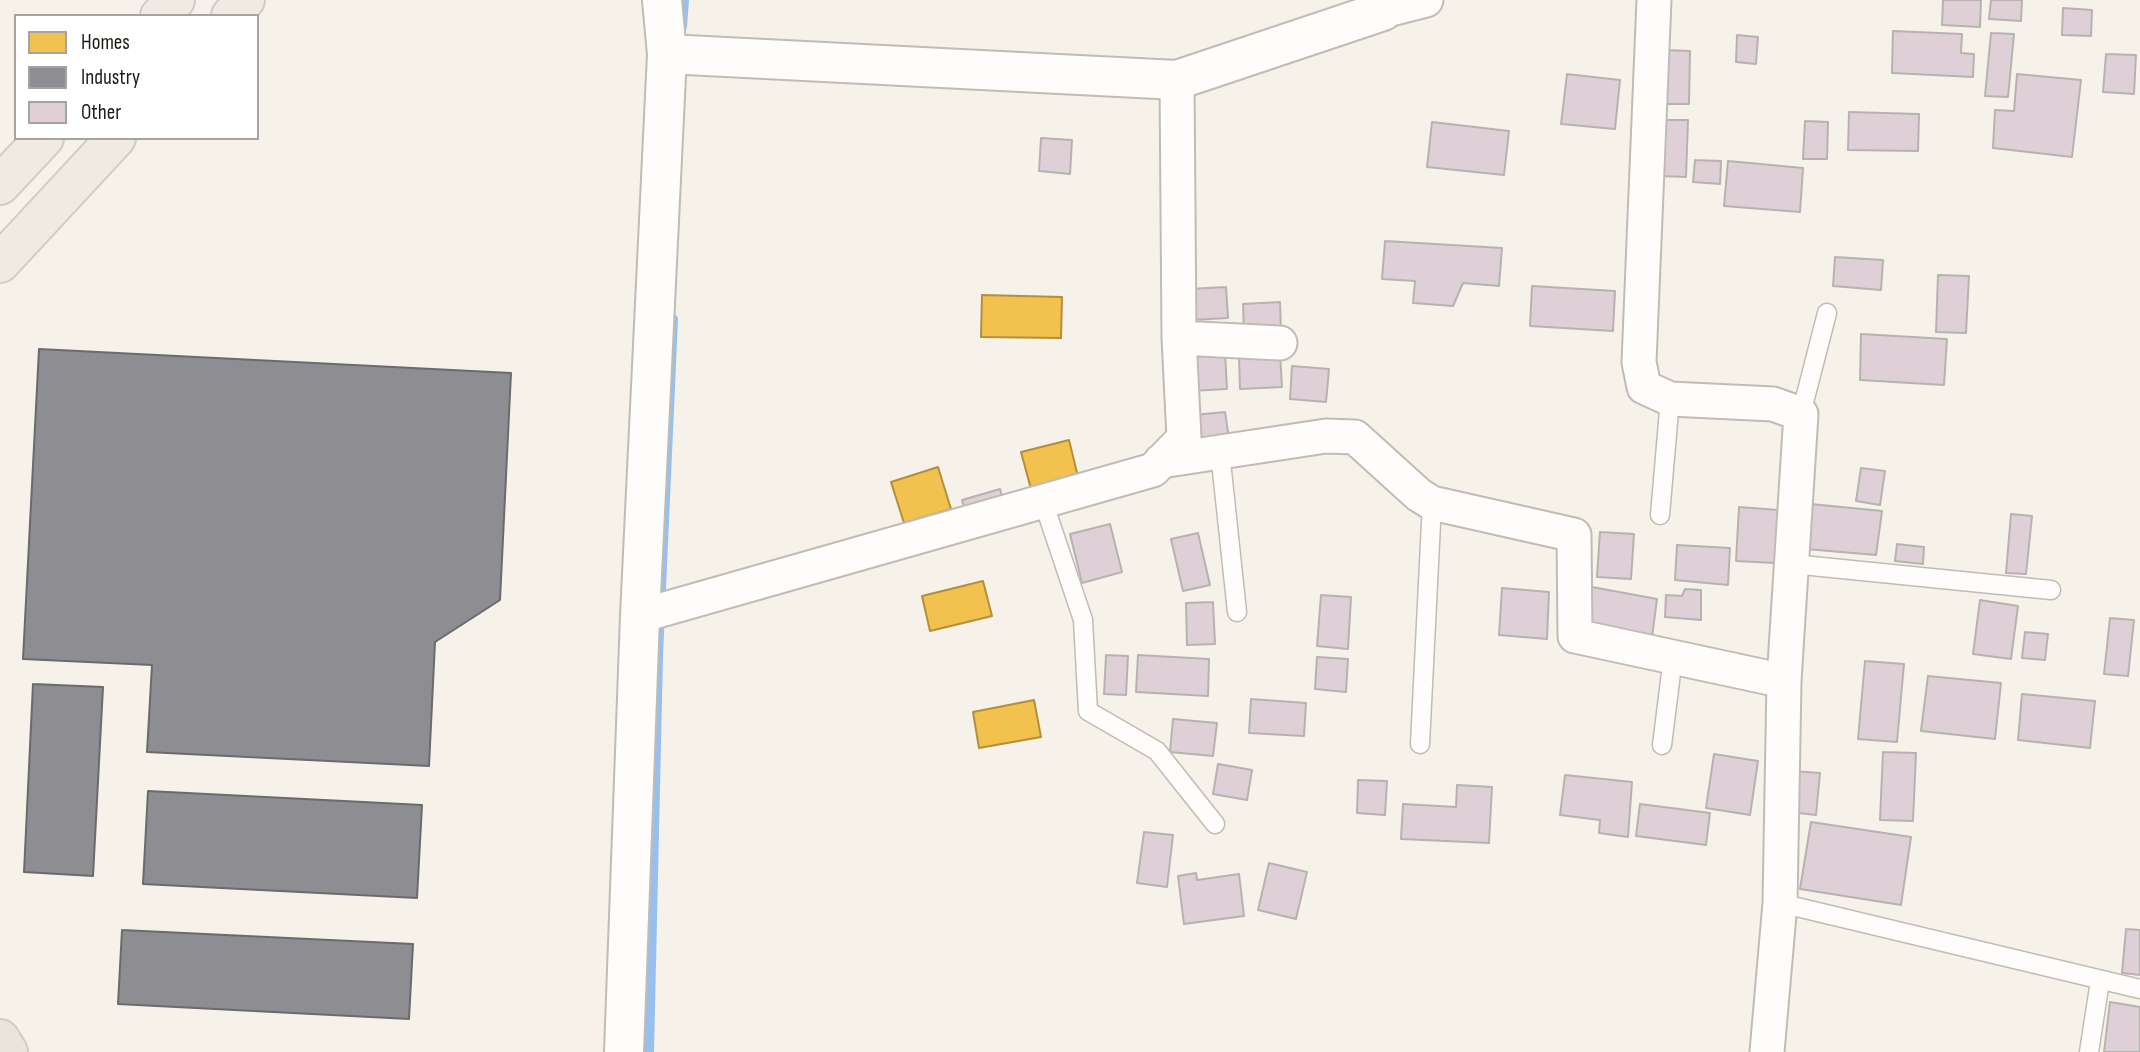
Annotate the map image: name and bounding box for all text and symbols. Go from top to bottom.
legend [14,14,259,140]
text: Homes [81,30,130,55]
text: Industry [81,65,140,90]
text: Other [81,100,121,125]

